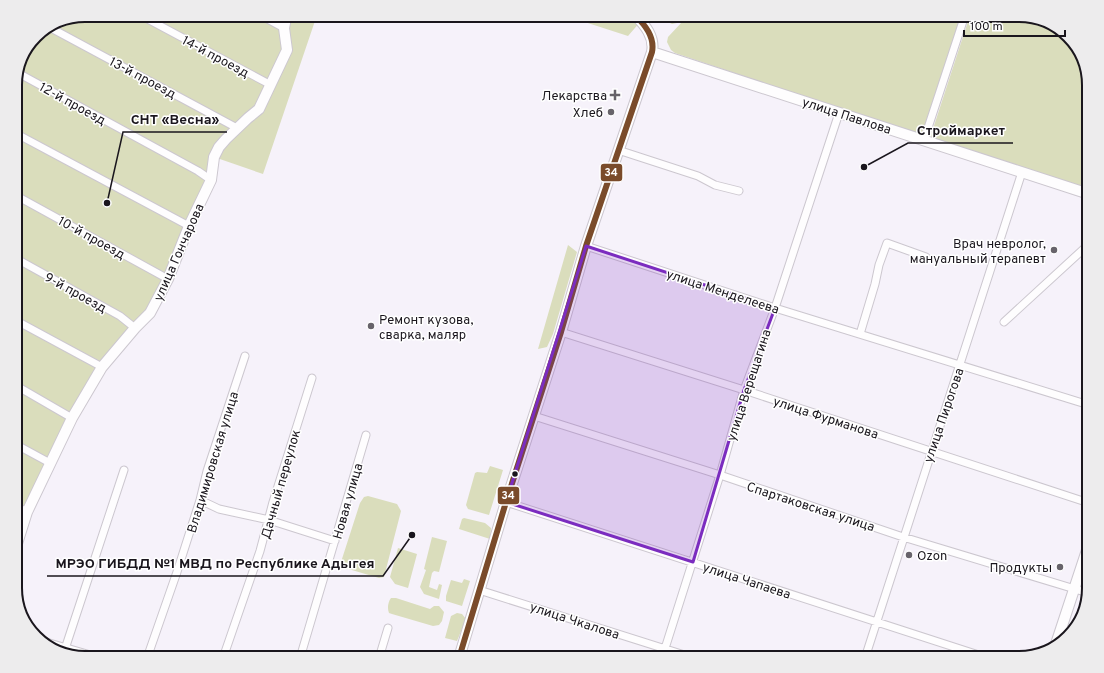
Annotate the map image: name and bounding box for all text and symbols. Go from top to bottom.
scale bar [964,12,1065,38]
text: 100 m [970,19,1003,35]
street label: 14-й проезд [179,33,252,82]
street label: 13-й проезд [106,54,179,103]
street label: 12-й проезд [36,80,109,130]
place label: Лекарства [541,89,607,105]
marker: Лекарства [610,90,620,100]
street label: улица Павлова [800,95,893,139]
callout: СНТ «Весна» [123,106,227,132]
place label: Хлеб [573,106,603,122]
marker: Хлеб [606,107,616,117]
text: СНТ «Весна» [131,112,219,129]
callout: Строймаркет [908,117,1013,143]
text: Строймаркет [917,123,1006,140]
line badge: 34 [600,163,623,182]
text: 34 [604,166,618,180]
street label: улица Гончарова [151,202,209,304]
street label: 10-й проезд [55,214,128,264]
place label: Врач невролог, мануальный терапевт [910,237,1046,268]
marker: Врач невролог, мануальный терапевт [1049,245,1059,255]
street label: улица Менделеева [664,267,781,319]
street label: 9-й проезд [41,270,109,318]
place label: Ремонт кузова, сварка, маляр [379,313,473,344]
marker: Ремонт кузова, сварка, маляр [366,321,376,331]
street label: улица Верещагина [724,328,776,444]
street label: улица Пирогова [921,366,969,465]
street label: Владимировская улица [185,390,243,535]
street label: улица Фурманова [771,394,880,444]
street label: Дачный переулок [259,428,305,541]
street label: Новая улица [330,462,367,541]
unlabelled marker [510,469,520,479]
street label: Спартаковская улица [744,480,876,536]
line badge: 34 [497,486,520,505]
text: 34 [501,489,515,503]
place label: Ozon [917,549,947,565]
callout: МРЭО ГИБДД №1 МВД по Республике Адыгея [47,550,383,576]
marker: Ozon [904,550,914,560]
text: МРЭО ГИБДД №1 МВД по Республике Адыгея [55,556,375,573]
street label: улица Чапаева [700,560,792,604]
place label: Продукты [989,561,1052,577]
marker: Продукты [1055,562,1065,572]
street label: улица Чкалова [528,600,621,644]

